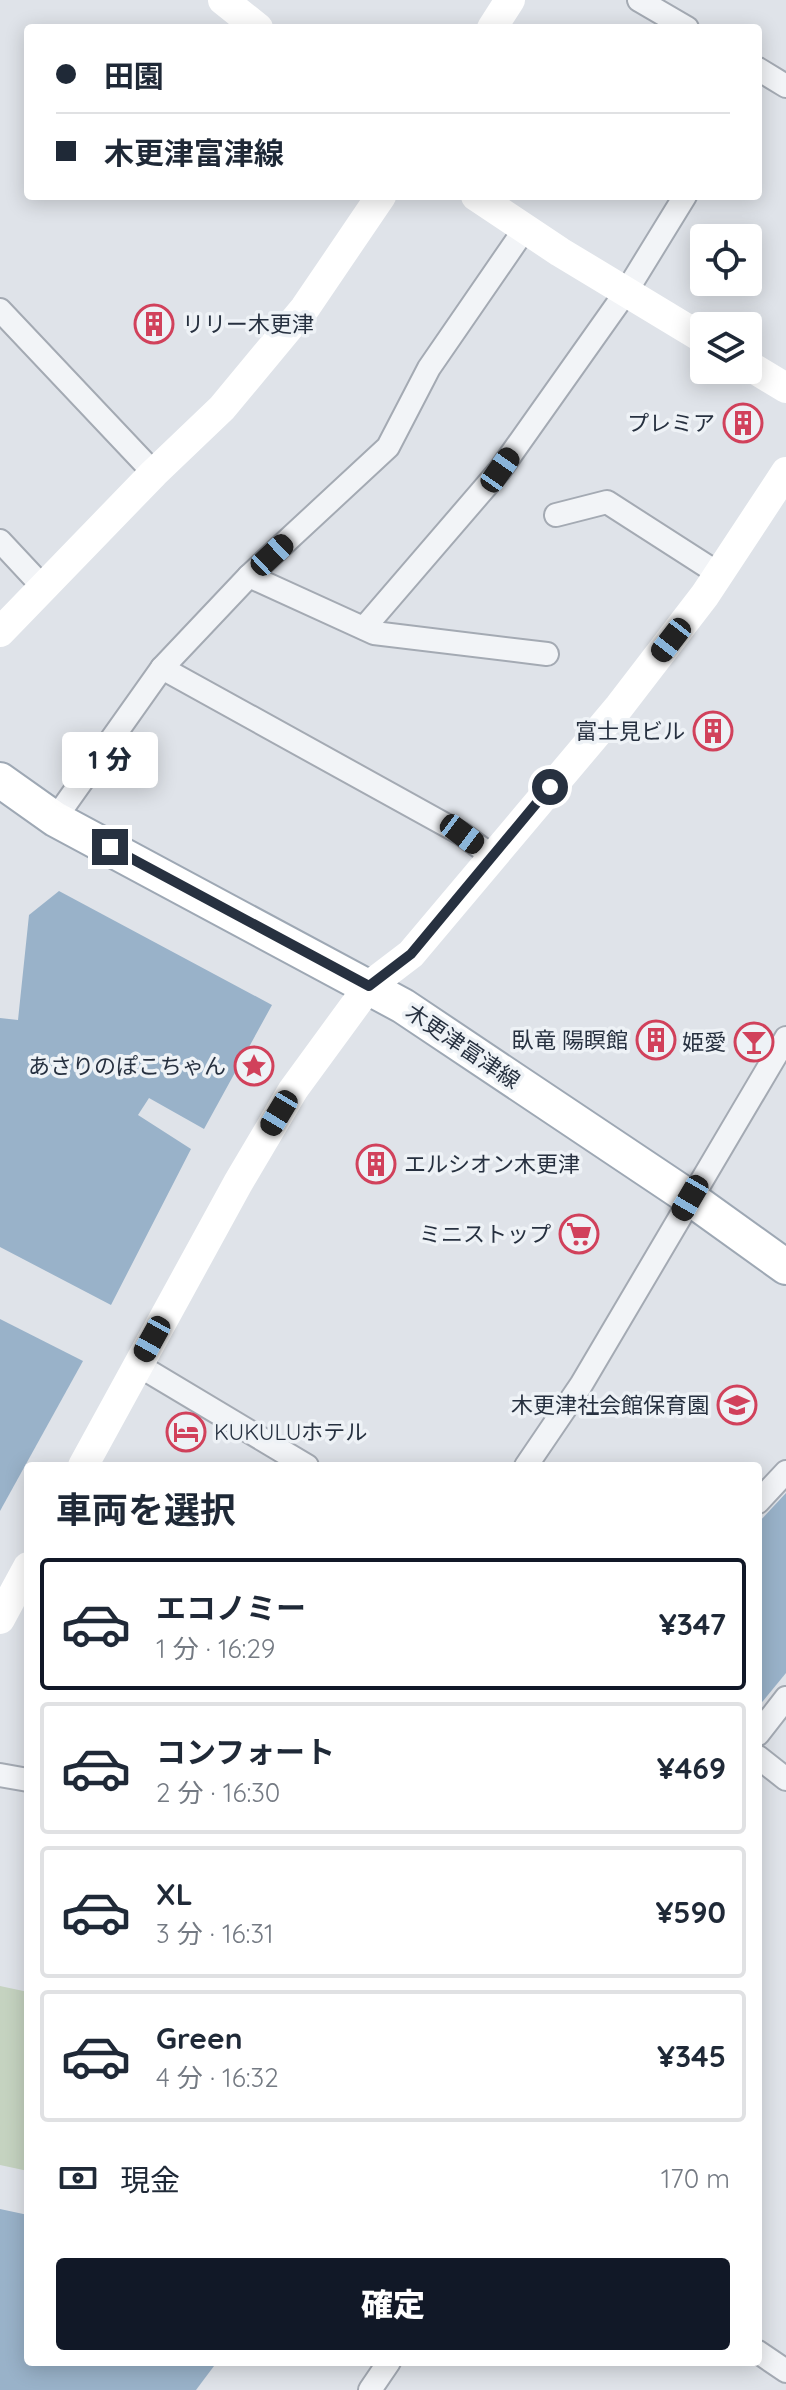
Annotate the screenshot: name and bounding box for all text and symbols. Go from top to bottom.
text: 田園 [104,57,164,95]
text: 木更津富津線 [104,134,284,172]
map controls [690,224,762,384]
button: locate [690,224,762,296]
building icon: リリー木更津 [133,303,175,345]
place label: リリー木更津 [182,310,314,338]
button: layers [690,312,762,384]
building icon: プレミア [722,402,764,444]
place label: プレミア [627,409,715,437]
car [476,443,524,497]
car [246,530,298,580]
car [647,614,695,666]
building icon: 富士見ビル [692,710,734,752]
place label: 富士見ビル [575,717,685,745]
callout: 1 分 [62,731,158,787]
text: 1 分 [88,743,132,776]
route start [532,769,568,805]
car [436,810,488,858]
route end [92,829,128,865]
street label: 木更津富津線 [400,997,526,1095]
building icon: 臥竜 陽瞑館 [635,1019,677,1061]
bar icon: 姫愛 [733,1021,775,1063]
place label: 臥竜 陽瞑館 [512,1026,628,1054]
place label: 姫愛 [682,1028,726,1056]
place icon: あさりのぽこちゃん [233,1045,275,1087]
place label: あさりのぽこちゃん [28,1052,226,1080]
car [256,1086,302,1140]
building icon: エルシオン木更津 [355,1143,397,1185]
place label: エルシオン木更津 [404,1150,580,1178]
car [668,1171,712,1225]
supermarket icon: ミニストップ [558,1213,600,1255]
place label: ミニストップ [419,1220,551,1248]
car [130,1312,174,1366]
school or university icon: 木更津社会館保育園 [716,1384,758,1426]
place label: 木更津社会館保育園 [511,1391,709,1419]
hotel icon: KUKULUホテル [165,1411,207,1453]
place label: KUKULUホテル [214,1418,367,1446]
text: 車両を選択 [56,1487,236,1532]
icon: car [60,1588,132,1660]
text: エコノミー [156,1589,306,1627]
text: ¥347 [659,1605,726,1643]
text: 1 分 · 16:29 [156,1632,275,1665]
icon: car [60,1732,132,1804]
text: コンフォート [156,1733,335,1771]
text: ¥469 [657,1749,726,1787]
text: 2 分 · 16:30 [156,1776,280,1809]
text: XL [156,1875,193,1913]
icon: car [60,1876,132,1948]
text: ¥590 [655,1893,726,1931]
text: 3 分 · 16:31 [156,1917,274,1950]
text: Green [156,2019,243,2057]
icon: car [60,2020,132,2092]
text: ¥345 [657,2037,726,2075]
text: 4 分 · 16:32 [156,2061,279,2094]
icon: cash [56,2156,100,2200]
text: 現金 [120,2161,180,2199]
text: 170 m [661,2162,730,2195]
button: 確定 [56,2258,730,2350]

